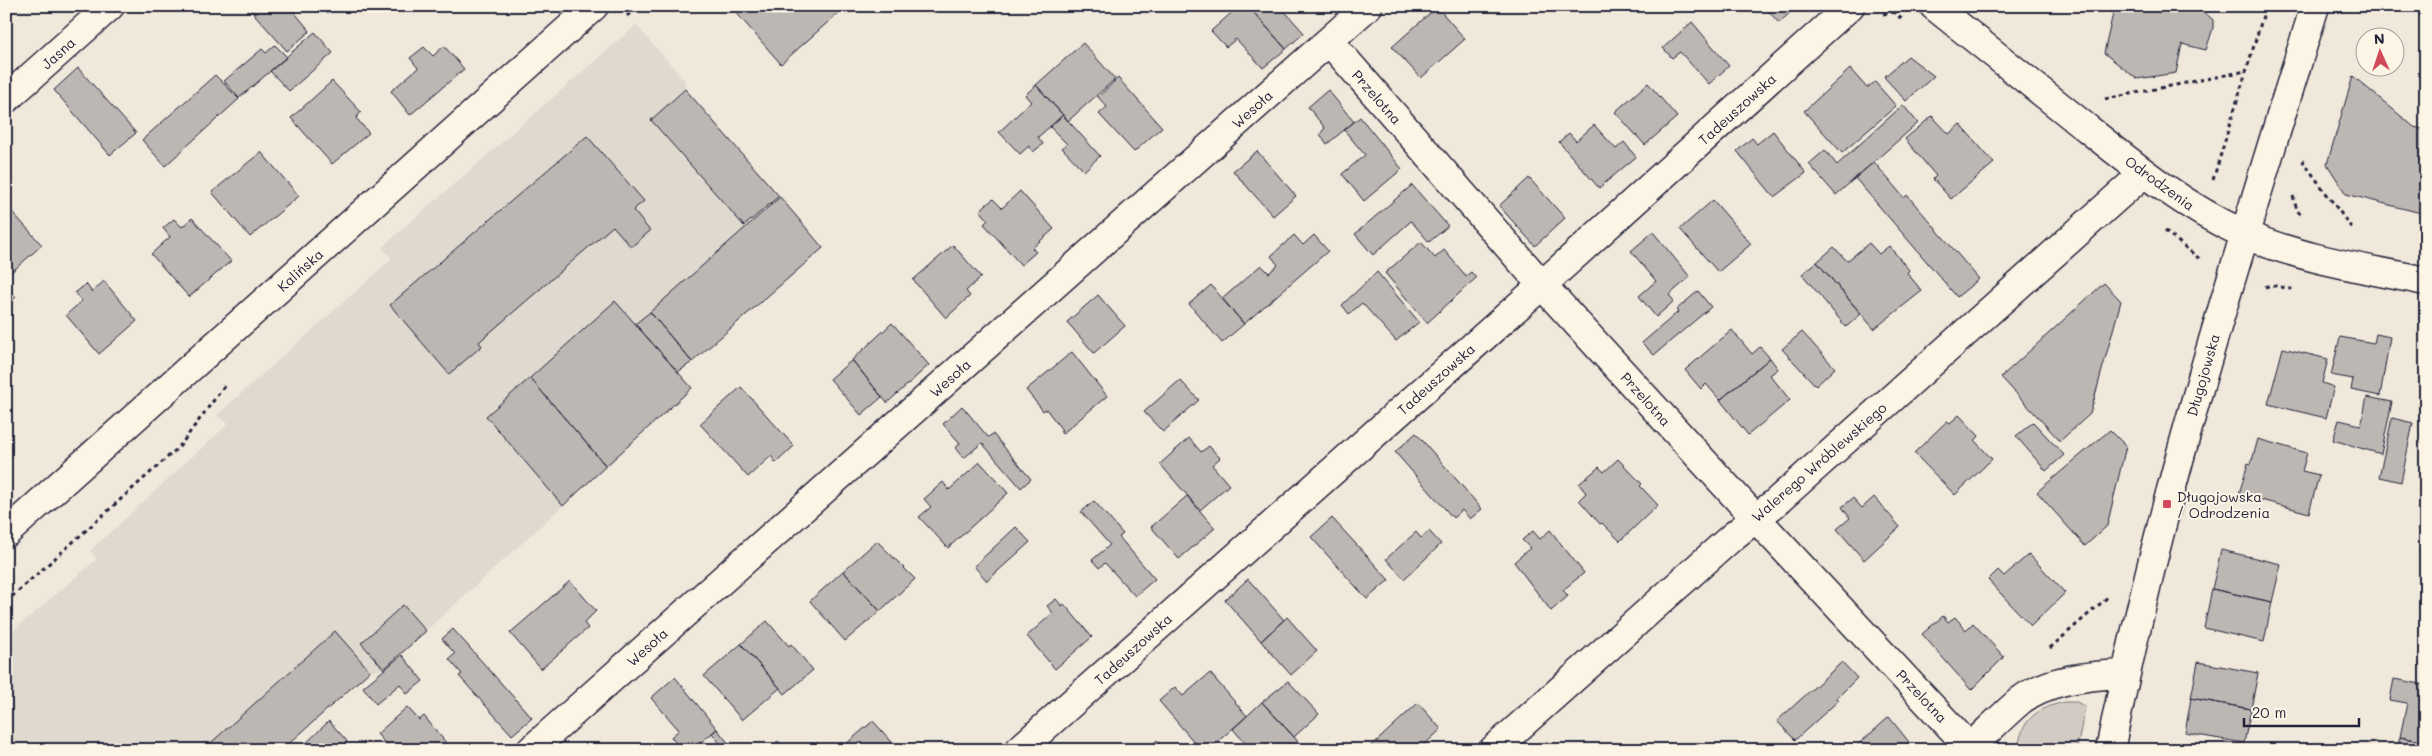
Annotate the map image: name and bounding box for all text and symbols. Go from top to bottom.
north arrow [2354,28,2404,78]
text: N [2373,29,2385,48]
street label: Jasna [37,33,79,73]
street label: Przelotna [1348,66,1406,128]
street label: Tadeuszowska [1694,69,1780,149]
street label: Wesoła [1227,85,1277,133]
street label: Odrodzenia [2121,151,2199,215]
street label: Kalińska [273,244,327,296]
street label: Długojowska [2182,332,2224,418]
street label: Tadeuszowska [1393,339,1479,419]
street label: Wesoła [925,354,975,402]
street label: Przelotna [1617,368,1675,430]
street label: Walerego Wróblewskiego [1747,398,1891,526]
place label: Długojowska / Odrodzenia [2177,487,2270,522]
marker: Długojowska / Odrodzenia [2161,498,2173,510]
street label: Tadeuszowska [1090,609,1176,689]
street label: Wesoła [622,623,672,671]
street label: Przelotna [1892,665,1952,727]
scale bar [2244,696,2360,728]
text: 20 m [2252,702,2286,722]

